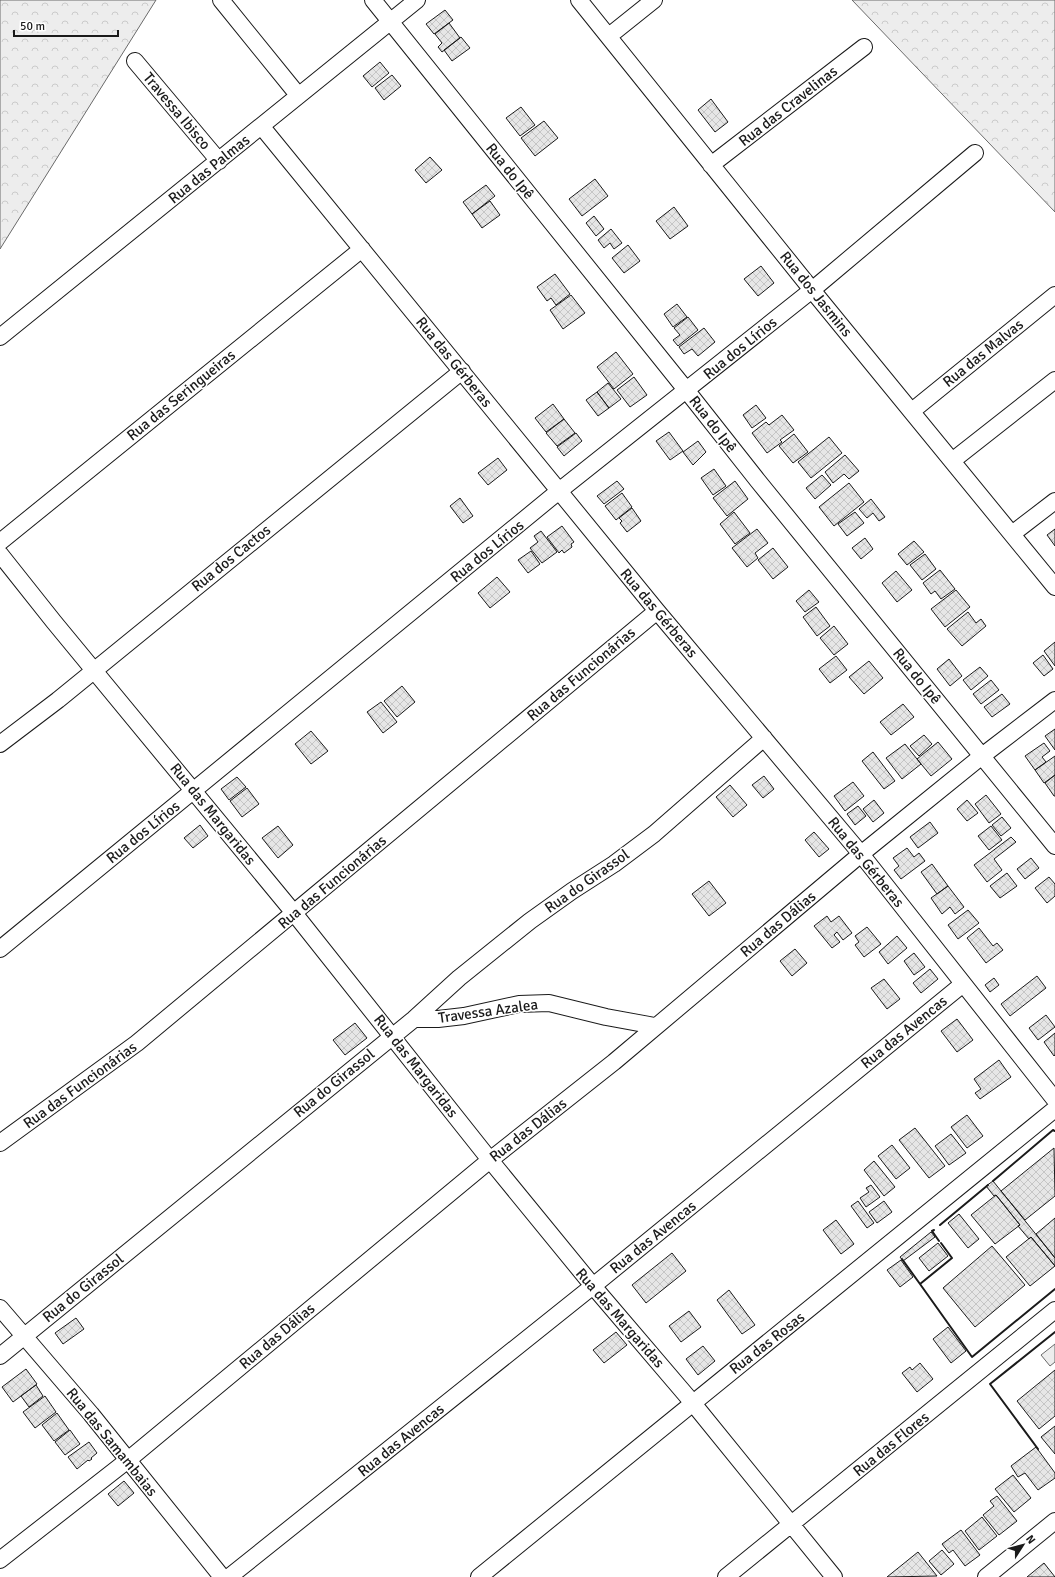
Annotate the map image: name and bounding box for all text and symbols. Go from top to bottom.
scale bar [14,12,118,38]
text: 50 m [20,19,45,34]
street label: Rua das Cravelinas [735,62,841,150]
street label: Travessa Ibisco [139,69,215,153]
street label: Rua das Palmas [165,130,254,207]
street label: Rua do Ipê [482,139,538,203]
street label: Rua dos Jasmins [776,248,856,341]
street label: Rua das Gérberas [412,313,496,411]
street label: Rua dos Lírios [700,313,781,383]
street label: Rua das Malvas [939,315,1027,391]
street label: Rua das Seringueiras [123,345,239,444]
street label: Rua do Ipê [685,392,741,456]
street label: Rua dos Lírios [447,516,528,586]
street label: Rua dos Cactos [188,520,274,595]
street label: Rua das Gérberas [616,565,702,662]
street label: Rua das Funcionárias [523,623,639,725]
street label: Rua do Ipê [889,644,945,708]
street label: Rua das Margaridas [166,759,260,869]
street label: Rua dos Lírios [103,797,184,867]
street label: Rua das Gérberas [824,813,908,911]
street label: Rua das Funcionárias [274,831,390,933]
street label: Rua do Girassol [541,845,633,917]
street label: Rua das Dálias [737,887,820,961]
street label: Rua das Avencas [857,991,951,1072]
street label: Travessa Azalea [437,995,539,1027]
street label: Rua das Margaridas [370,1011,462,1121]
street label: Rua das Funcionárias [20,1038,141,1132]
street label: Rua do Girassol [290,1045,378,1121]
street label: Rua das Dálias [486,1094,571,1166]
street label: Rua das Avencas [606,1196,700,1277]
street label: Rua do Girassol [39,1250,127,1326]
street label: Rua das Margaridas [572,1265,668,1372]
street label: Rua das Dálias [236,1299,319,1373]
street label: Rua das Rosas [726,1308,809,1378]
street label: Rua das Samambaias [63,1384,162,1500]
street label: Rua das Avencas [354,1399,448,1480]
street label: Rua das Flores [849,1408,933,1480]
north arrow [1003,1525,1043,1565]
text: N [1023,1532,1038,1546]

